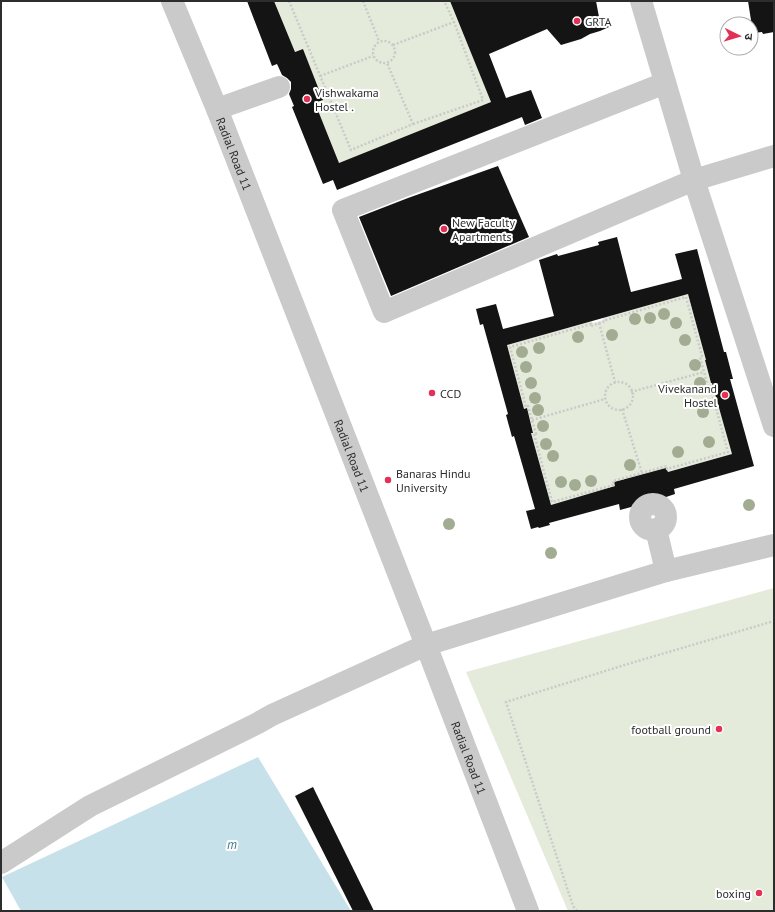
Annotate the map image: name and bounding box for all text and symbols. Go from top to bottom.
place label: GRTA [585,14,612,29]
marker: GRTA [572,16,582,26]
north arrow [719,16,759,56]
text: उ [742,33,756,41]
place label: Vishwakama Hostel . [314,85,379,114]
marker: Vishwakama Hostel . [302,94,312,104]
street label: Radial Road 11 [213,115,255,192]
place label: New Faculty Apartments [452,215,515,244]
marker: New Faculty Apartments [439,224,449,234]
place label: Vivekanand Hostel [657,381,717,410]
place label: CCD [440,386,461,401]
marker: CCD [427,388,437,398]
marker: Vivekanand Hostel [720,390,730,400]
street label: Radial Road 11 [331,417,373,494]
place label: Banaras Hindu University [396,466,471,495]
marker: Banaras Hindu University [383,475,393,485]
street label: Radial Road 11 [448,719,490,796]
place label: football ground [631,722,711,737]
marker: football ground [714,724,724,734]
water label: m [227,836,237,853]
place label: boxing [716,886,751,901]
marker: boxing [754,888,764,898]

